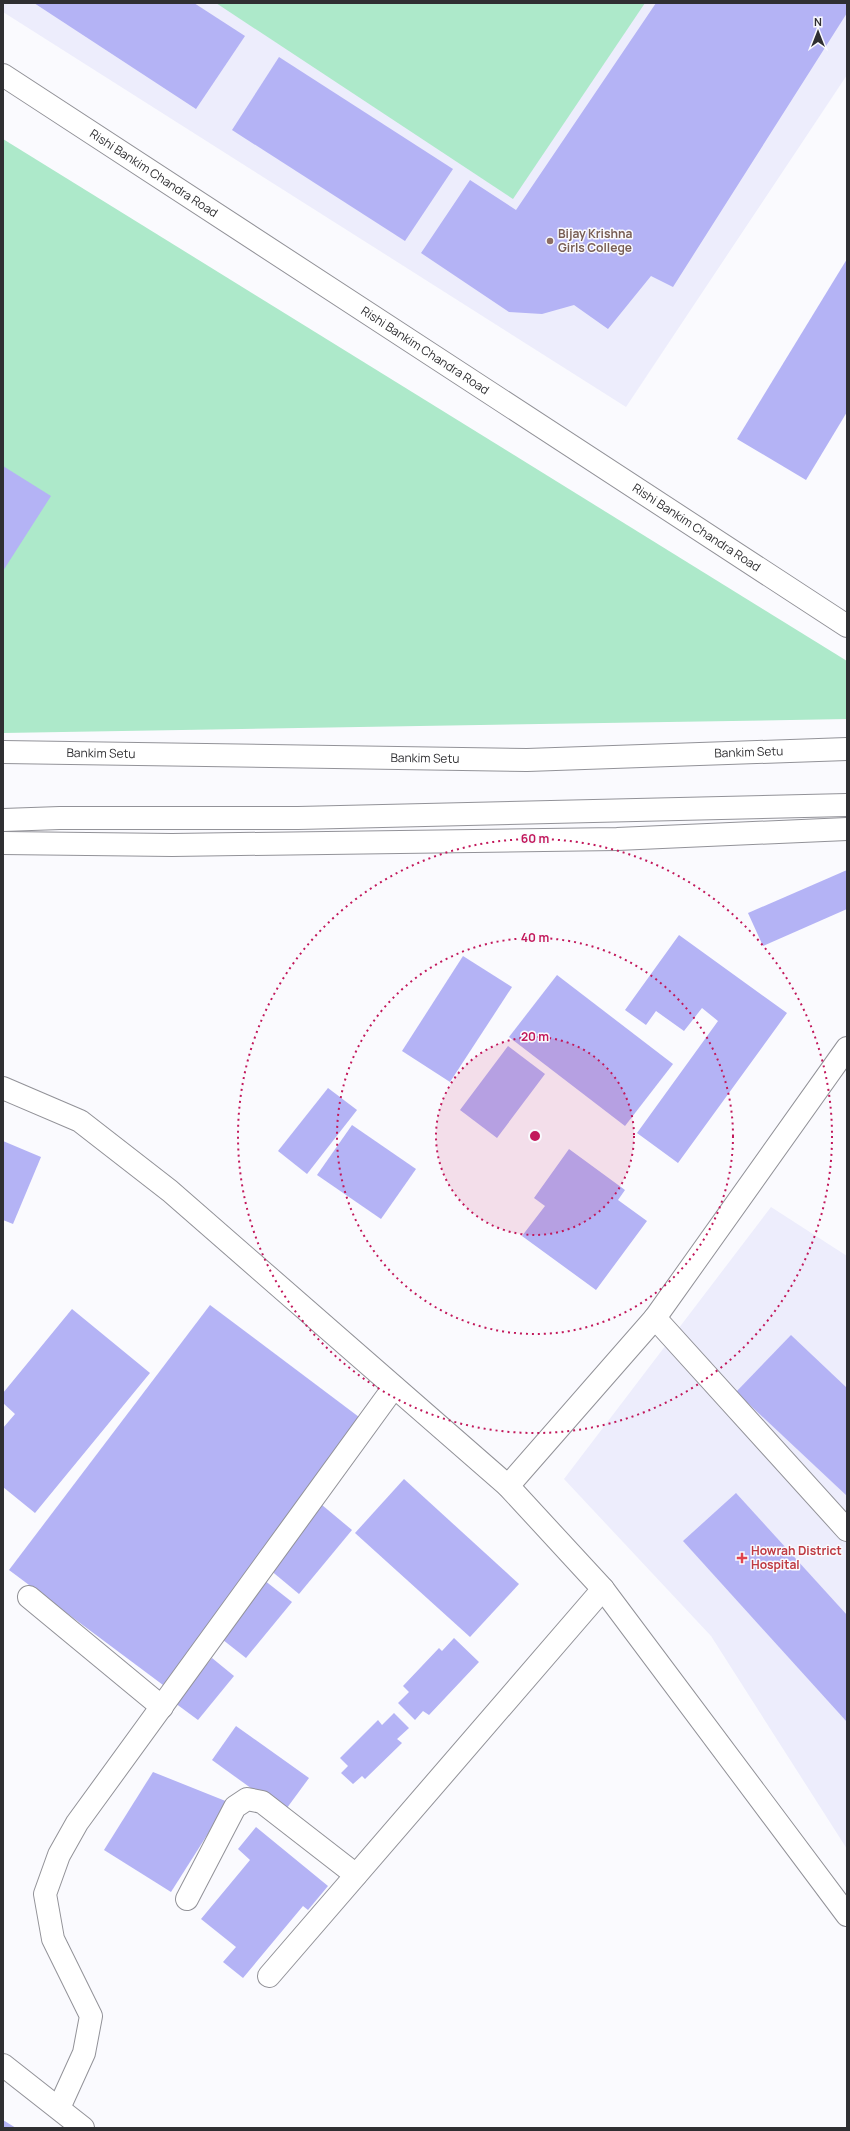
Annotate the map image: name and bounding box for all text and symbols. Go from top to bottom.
north arrow [798,12,838,52]
text: N [814,14,822,29]
street label: Rishi Bankim Chandra Road [87,125,221,221]
place label: Bijay Krishna Girls College [558,225,632,256]
marker: Bijay Krishna Girls College [545,236,555,246]
street label: Rishi Bankim Chandra Road [358,302,493,398]
street label: Rishi Bankim Chandra Road [629,479,764,575]
street label: Bankim Setu [714,742,784,762]
street label: Bankim Setu [66,744,136,762]
street label: Bankim Setu [390,749,460,767]
text: 60 m [521,830,549,847]
text: 40 m [521,929,549,946]
text: 20 m [521,1028,549,1045]
centre of rings [528,1129,542,1143]
place label: Howrah District Hospital [751,1542,842,1573]
marker: Howrah District Hospital [736,1552,748,1564]

